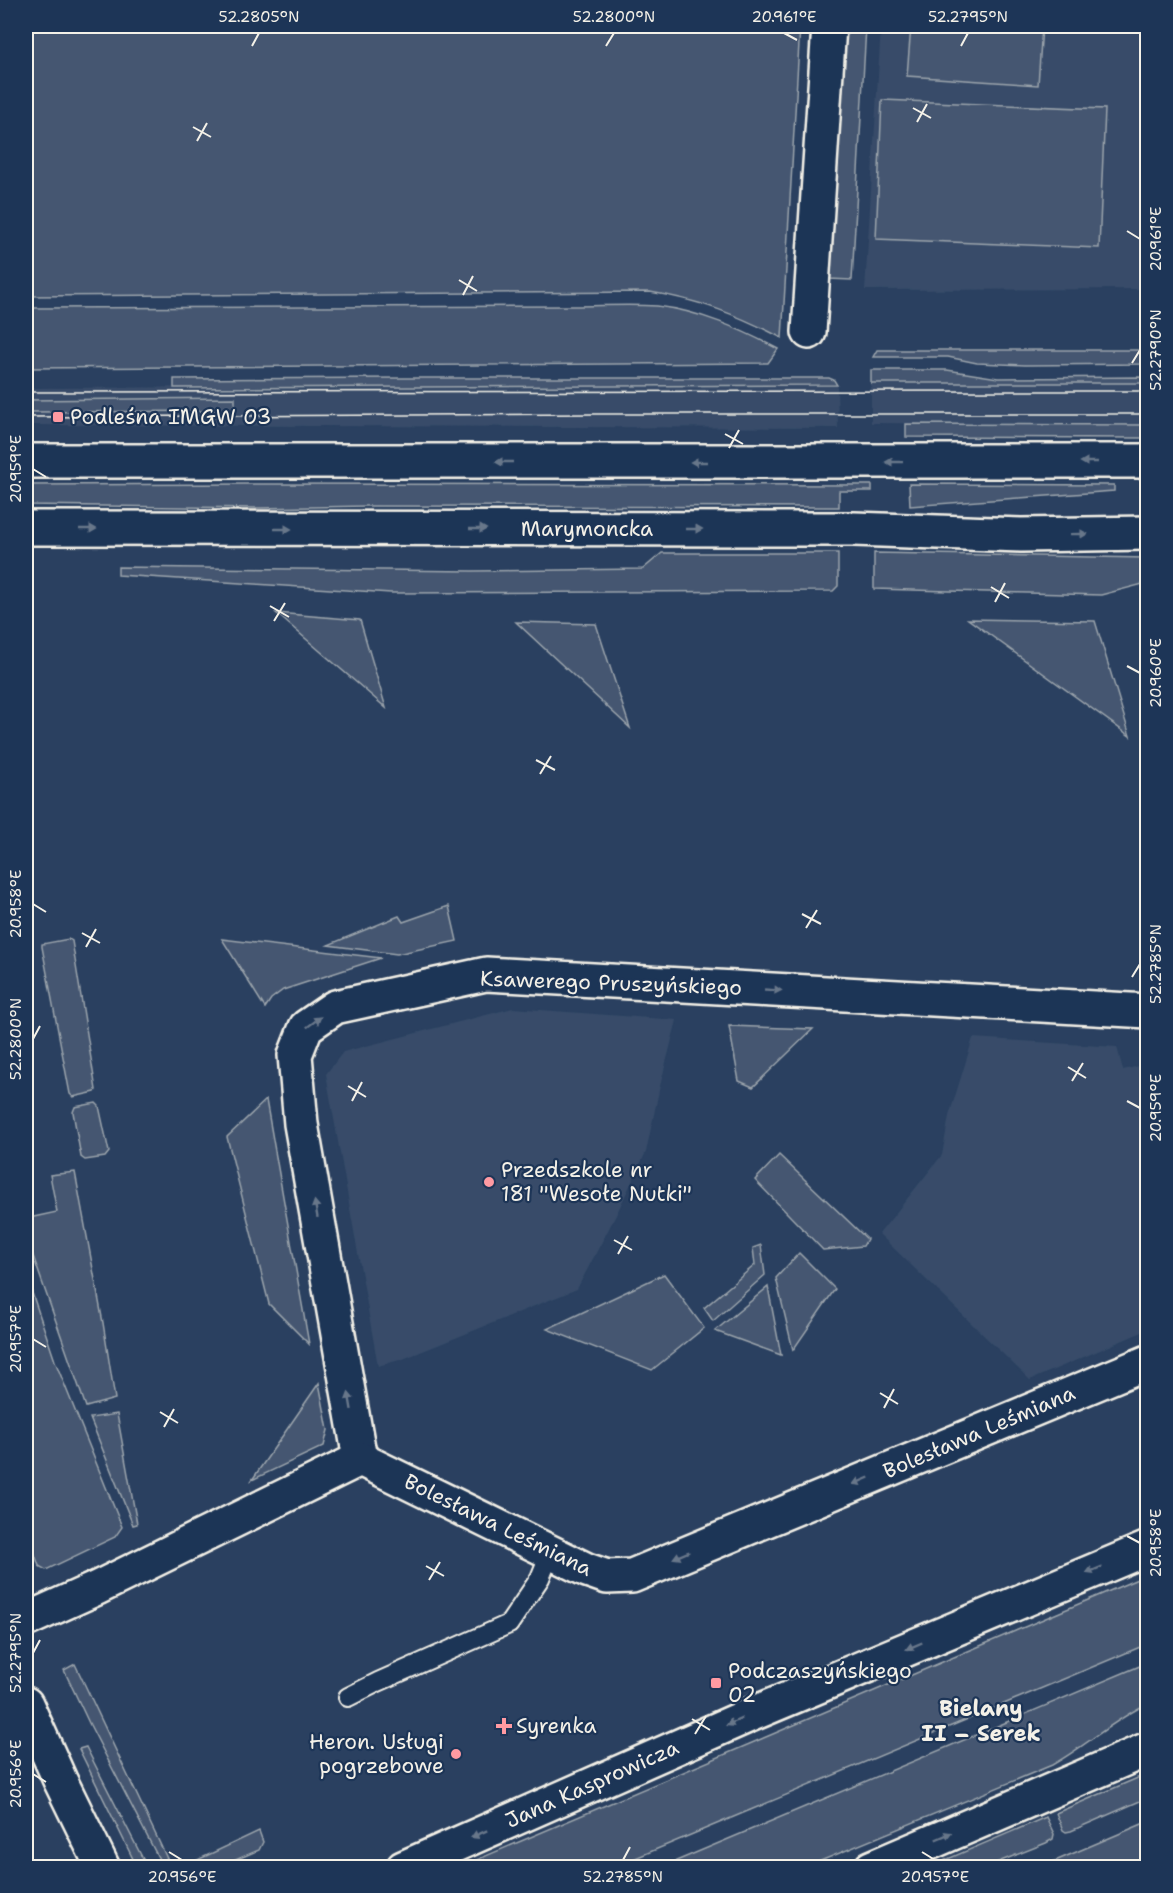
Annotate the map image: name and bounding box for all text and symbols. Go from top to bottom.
text: 52.2805°N [218,7,300,27]
text: 52.2800°N [573,7,655,27]
text: 20.961°E [752,7,817,27]
text: 52.2795°N [928,7,1008,27]
text: 20.961°E [1146,207,1166,272]
text: 52.2790°N [1146,309,1166,391]
place label: Podleśna IMGW 03 [70,403,271,431]
marker: Podleśna IMGW 03 [51,410,65,424]
text: 20.959°E [6,435,26,503]
one-way arrow [495,457,514,467]
one-way arrow [690,457,709,467]
one-way arrow [885,457,904,467]
one-way arrow [1080,457,1099,466]
street label: Marymoncka [521,515,653,543]
one-way arrow [78,524,97,533]
one-way arrow [273,524,292,534]
one-way arrow [468,524,487,534]
one-way arrow [684,524,703,534]
one-way arrow [1070,530,1089,539]
text: 20.960°E [1146,638,1166,708]
text: 20.958°E [6,870,26,938]
text: 52.2785°N [1146,924,1166,1004]
street label: Ksawerego Pruszyńskiego [479,964,743,1002]
one-way arrow [764,985,783,994]
text: 52.2800°N [6,998,26,1080]
one-way arrow [306,1016,322,1028]
text: 20.959°E [1146,1074,1166,1142]
place label: Przedszkole nr 181 "Wesołe Nutki" [501,1156,692,1208]
marker: Przedszkole nr 181 "Wesołe Nutki" [482,1175,496,1189]
one-way arrow [311,1200,320,1219]
text: 20.957°E [6,1305,26,1373]
street label: Bolesława Leśmiana [879,1379,1079,1485]
one-way arrow [345,1392,354,1411]
street label: Bolesława Leśmiana [399,1467,597,1583]
one-way arrow [851,1476,869,1486]
text: 20.958°E [1146,1509,1166,1577]
one-way arrow [671,1550,689,1560]
one-way arrow [1084,1565,1102,1575]
text: 52.2795°N [6,1613,26,1693]
one-way arrow [904,1641,922,1651]
place label: Podczaszyńskiego 02 [728,1657,912,1709]
marker: Podczaszyńskiego 02 [709,1676,723,1690]
district label: Bielany II – Serek [921,1694,1041,1748]
place label: Syrenka [516,1712,597,1740]
one-way arrow [725,1717,743,1727]
marker: Syrenka [497,1719,511,1733]
place label: Heron. Usługi pogrzebowe [309,1728,444,1780]
street label: Jana Kasprowicza [501,1733,683,1835]
text: 20.956°E [6,1740,26,1808]
marker: Heron. Usługi pogrzebowe [449,1747,463,1761]
one-way arrow [469,1829,487,1839]
one-way arrow [935,1831,953,1840]
text: 20.956°E [148,1867,216,1887]
text: 52.2785°N [583,1867,663,1887]
text: 20.957°E [901,1867,969,1887]

